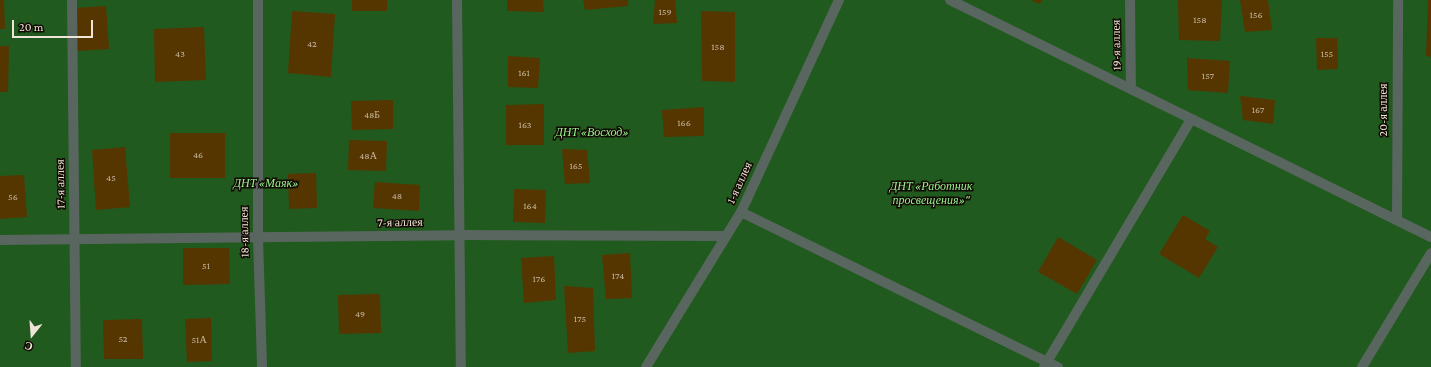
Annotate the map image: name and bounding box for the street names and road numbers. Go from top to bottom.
street label: 19-я аллея [1109,20,1125,70]
street label: 20-я аллея [1377,84,1391,136]
street label: 17-я аллея [53,159,69,209]
street label: 1-я аллея [724,160,756,206]
street label: 18-я аллея [237,206,253,258]
street label: 7-я аллея [377,215,423,231]

